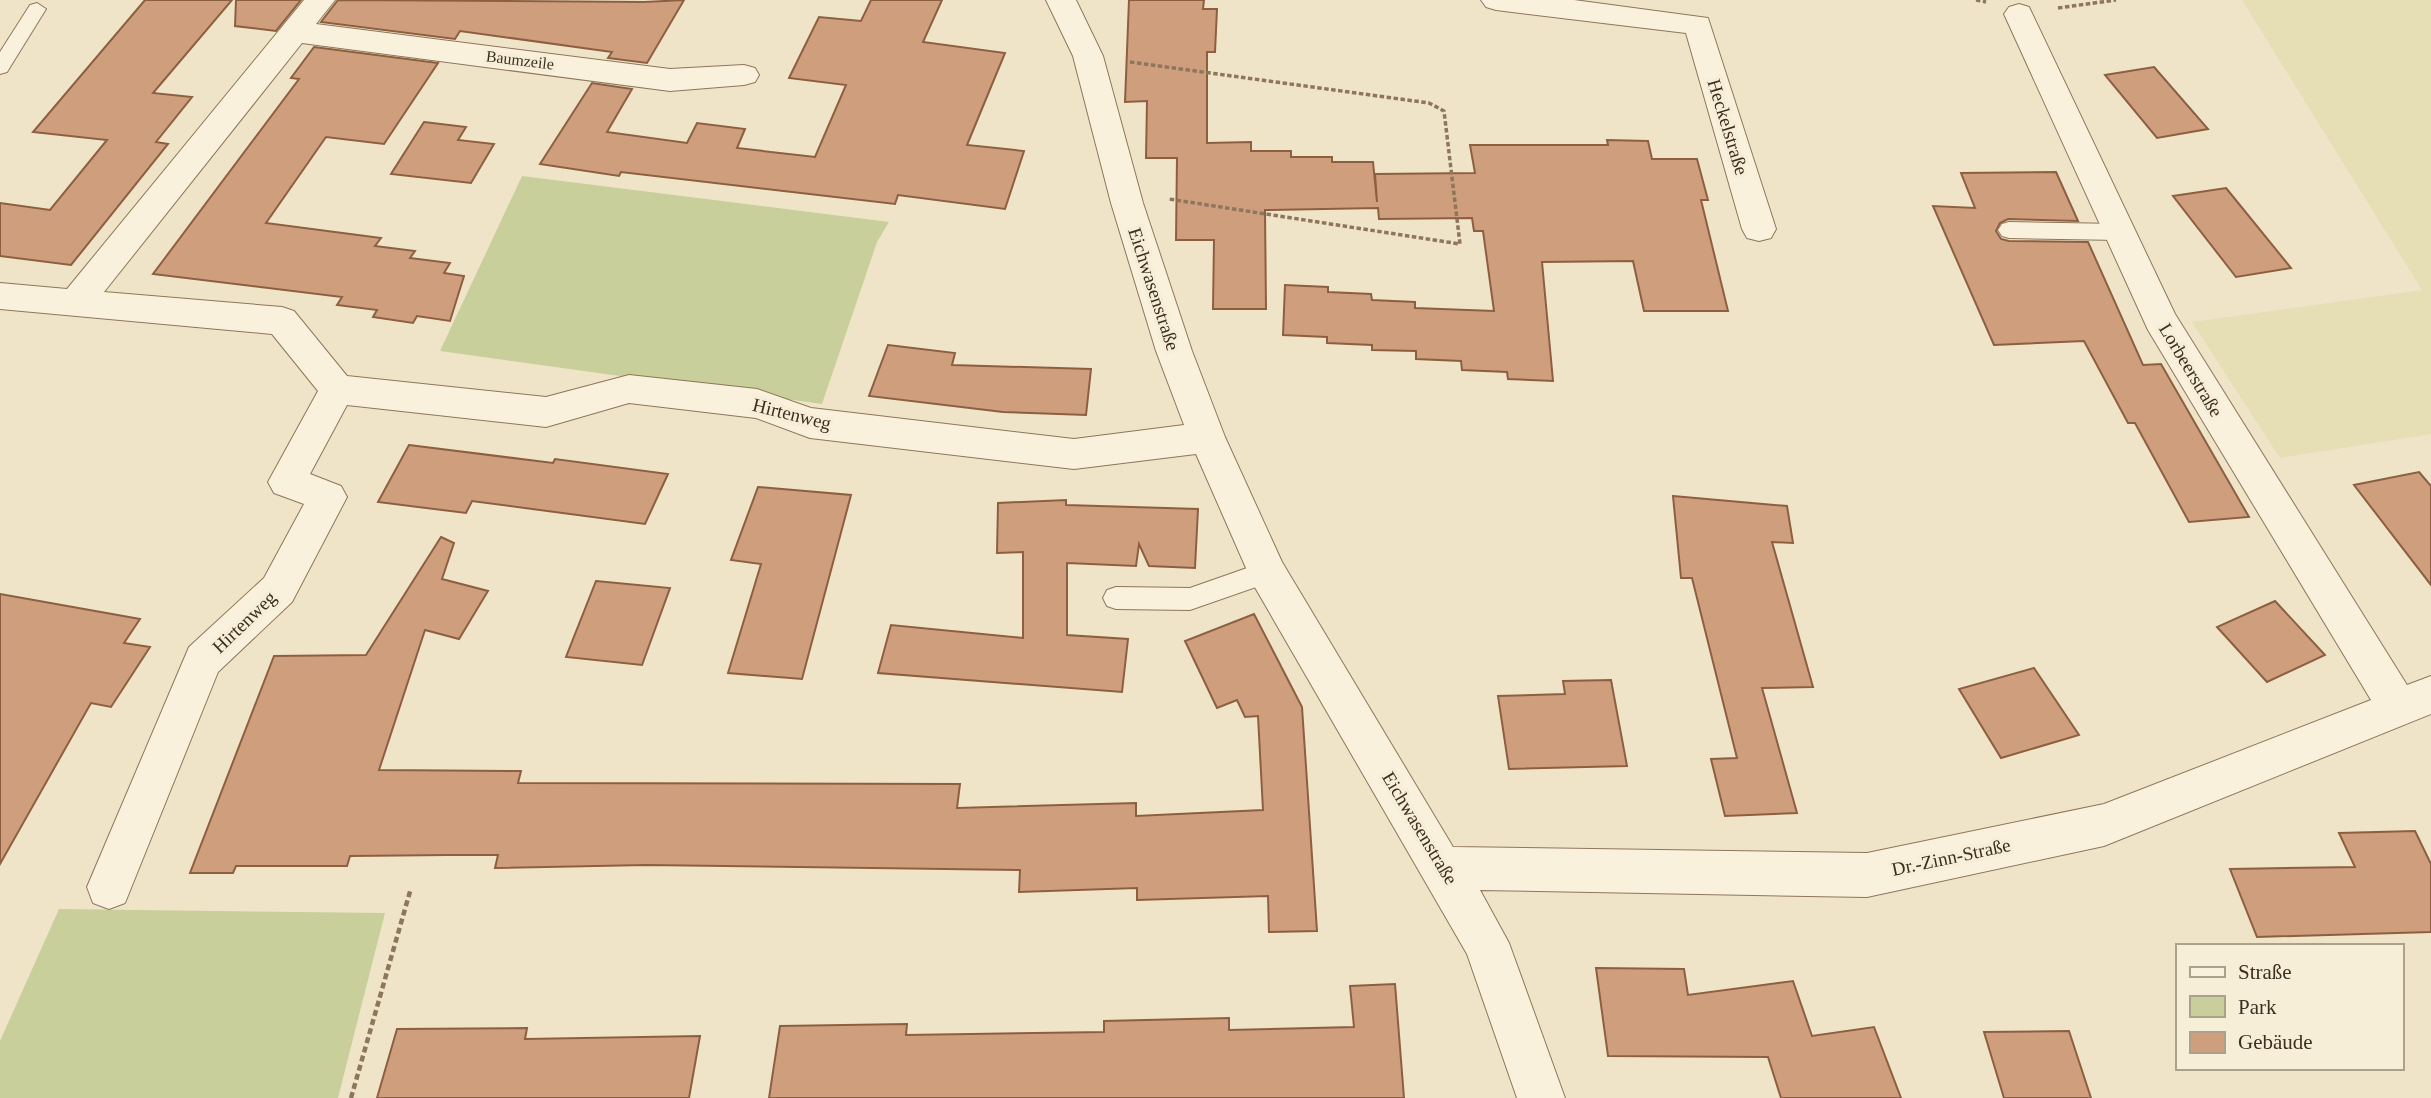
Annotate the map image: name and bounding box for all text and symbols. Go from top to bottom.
street label: Baumzeile [485,47,555,73]
street label: Heckelstraße [1703,77,1753,177]
street label: Eichwasenstraße [1124,225,1184,353]
street label: Lorbeerstraße [2155,319,2227,421]
street label: Hirtenweg [751,394,834,434]
street label: Hirtenweg [208,586,280,657]
street label: Eichwasenstraße [1378,768,1462,888]
street label: Dr.-Zinn-Straße [1890,834,2012,880]
legend [2176,944,2403,1070]
text: Straße [2238,960,2292,984]
text: Park [2238,995,2277,1019]
text: Gebäude [2238,1030,2313,1054]

